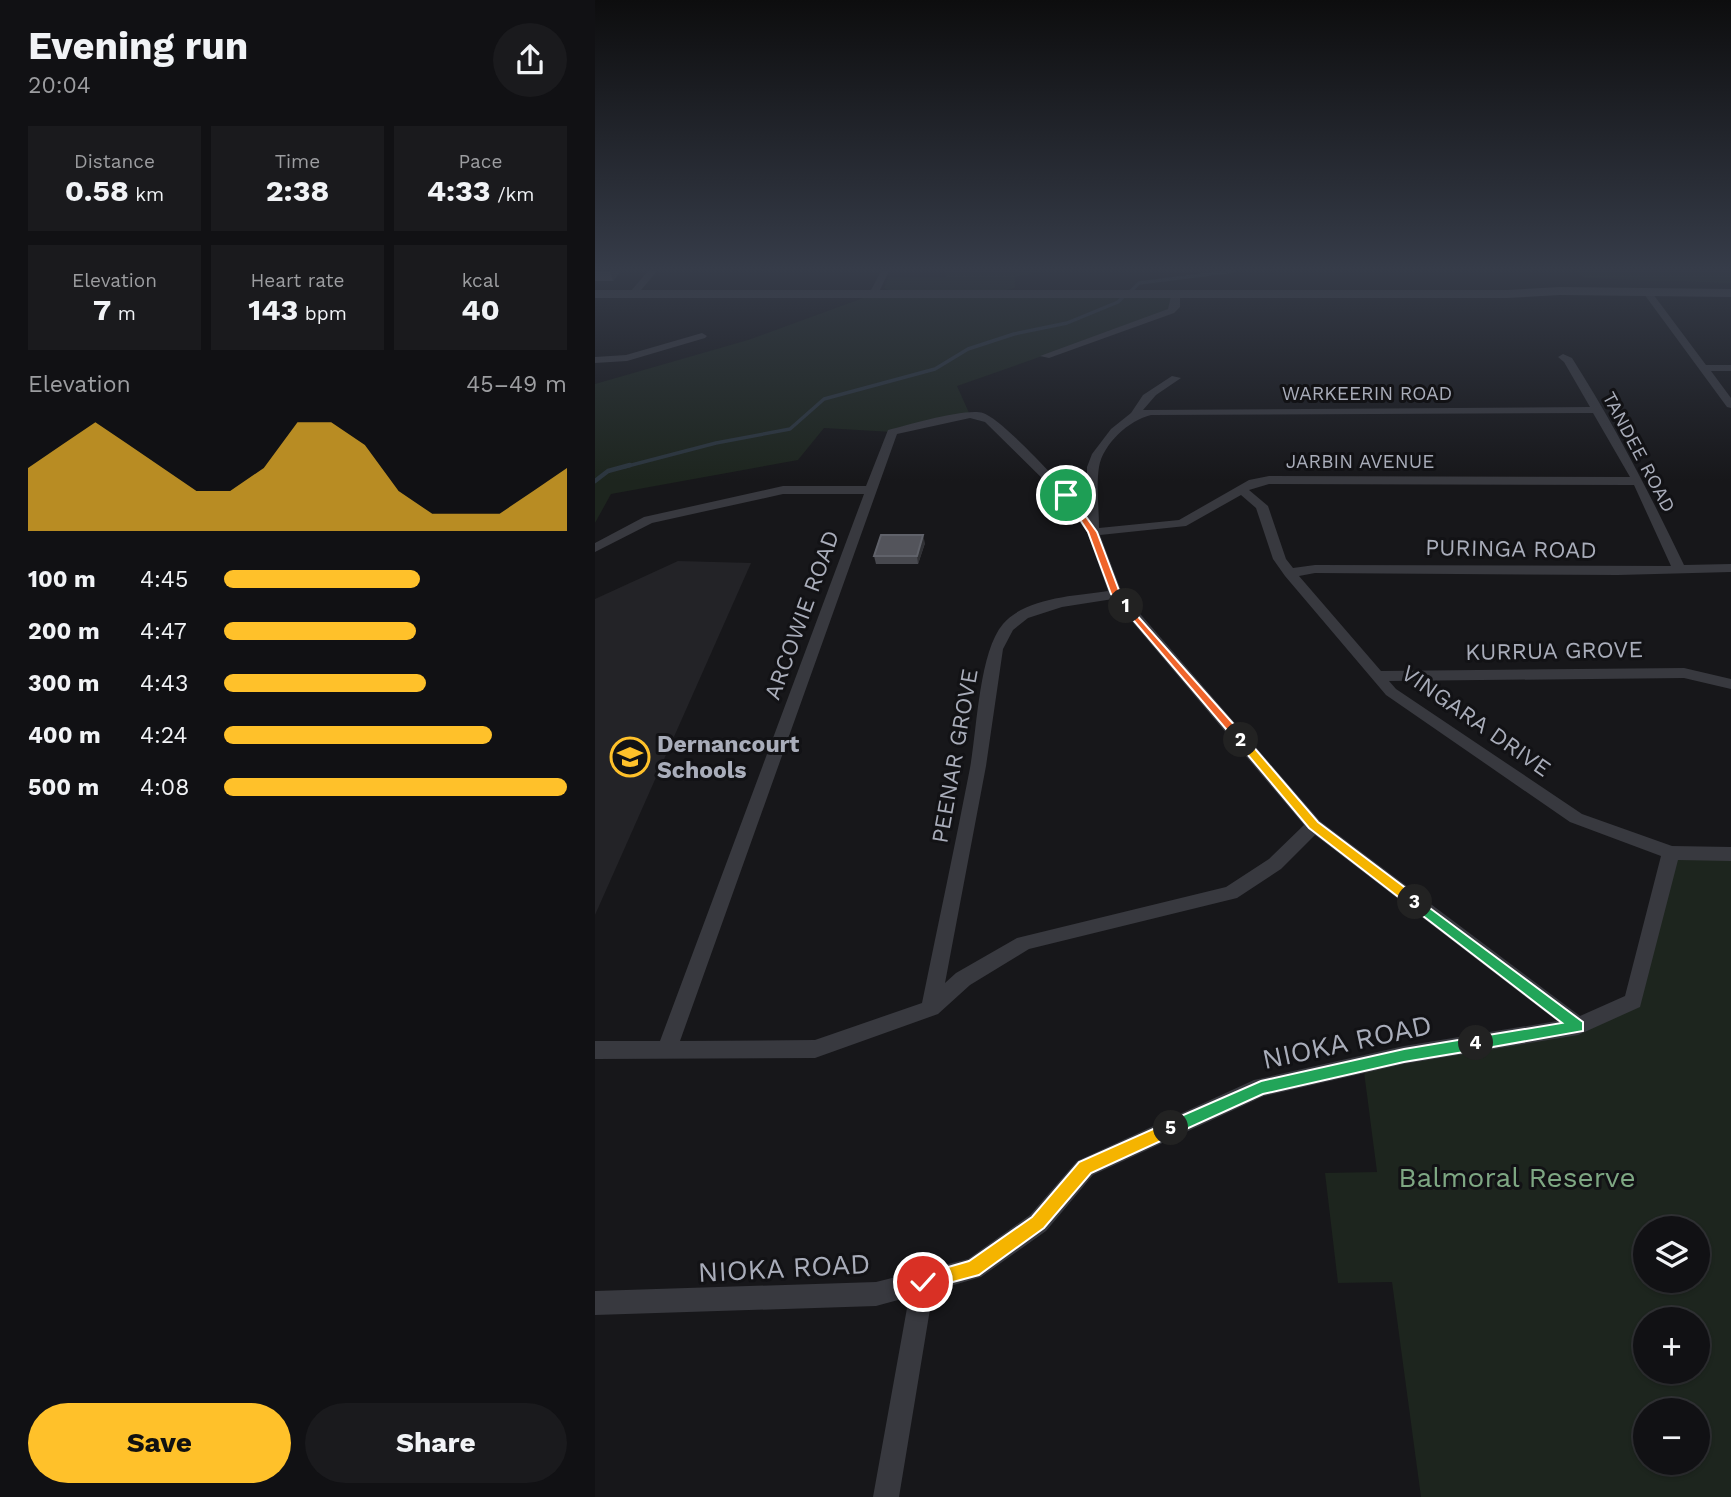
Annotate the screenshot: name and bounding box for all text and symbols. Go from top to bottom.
button: share [493,23,567,97]
text: Evening run [28,24,248,68]
text: 20:04 [28,72,91,99]
text: Distance [74,150,155,173]
text: Time [275,150,320,173]
text: Pace [459,150,502,173]
text: 0.58 [65,173,129,208]
text: 2:38 [266,173,329,208]
text: 4:33 [427,173,491,208]
text: km [129,183,164,206]
text: /km [491,183,534,206]
text: Elevation [72,269,157,292]
text: Heart rate [251,269,344,292]
text: kcal [462,269,499,292]
text: 7 [93,292,111,327]
text: 143 [248,292,298,327]
text: 40 [461,292,500,327]
text: m [111,302,136,325]
text: bpm [298,302,347,325]
text: Elevation [28,371,131,398]
text: 45–49 m [466,371,567,398]
street label: WARKEERIN ROAD [1282,382,1452,405]
street label: TANDEE ROAD [1598,388,1680,516]
street label: JARBIN AVENUE [1286,450,1434,473]
pin [1036,465,1096,525]
icon: arrive [1047,476,1085,514]
street label: ARCOWIE ROAD [759,527,845,703]
street label: PURINGA ROAD [1425,534,1597,564]
text: 100 m [28,566,96,593]
text: 4:45 [140,566,188,593]
pin: 1 [1109,588,1143,624]
text: 1 [1121,594,1130,617]
text: 200 m [28,618,100,645]
text: 4:47 [140,618,187,645]
street label: KURRUA GROVE [1465,636,1643,666]
street label: VINGARA DRIVE [1396,659,1556,783]
street label: PEENAR GROVE [926,667,984,845]
text: 300 m [28,670,99,697]
text: 4:43 [140,670,188,697]
text: 400 m [28,722,101,749]
text: 4:24 [140,722,188,749]
pin: 2 [1223,722,1259,758]
text: 2 [1235,728,1246,751]
place label: Dernancourt Schools [657,731,799,784]
school or university icon: Dernancourt Schools [609,736,651,778]
text: 500 m [28,774,99,801]
text: 4:08 [140,774,189,801]
pin: 3 [1397,884,1433,920]
text: 3 [1409,890,1420,913]
street label: NIOKA ROAD [1259,1008,1435,1076]
pin: 4 [1459,1026,1493,1060]
text: 4 [1469,1031,1482,1054]
pin: 5 [1153,1110,1189,1146]
text: 5 [1165,1116,1176,1139]
park label: Balmoral Reserve [1398,1161,1636,1194]
map controls [1633,1216,1710,1475]
button: layers [1633,1216,1710,1293]
street label: NIOKA ROAD [697,1247,871,1289]
pin [893,1252,953,1312]
icon: check [904,1263,942,1301]
button: + [1633,1307,1710,1384]
button: − [1633,1398,1710,1475]
button: Save [28,1403,291,1483]
button: Share [305,1403,567,1483]

